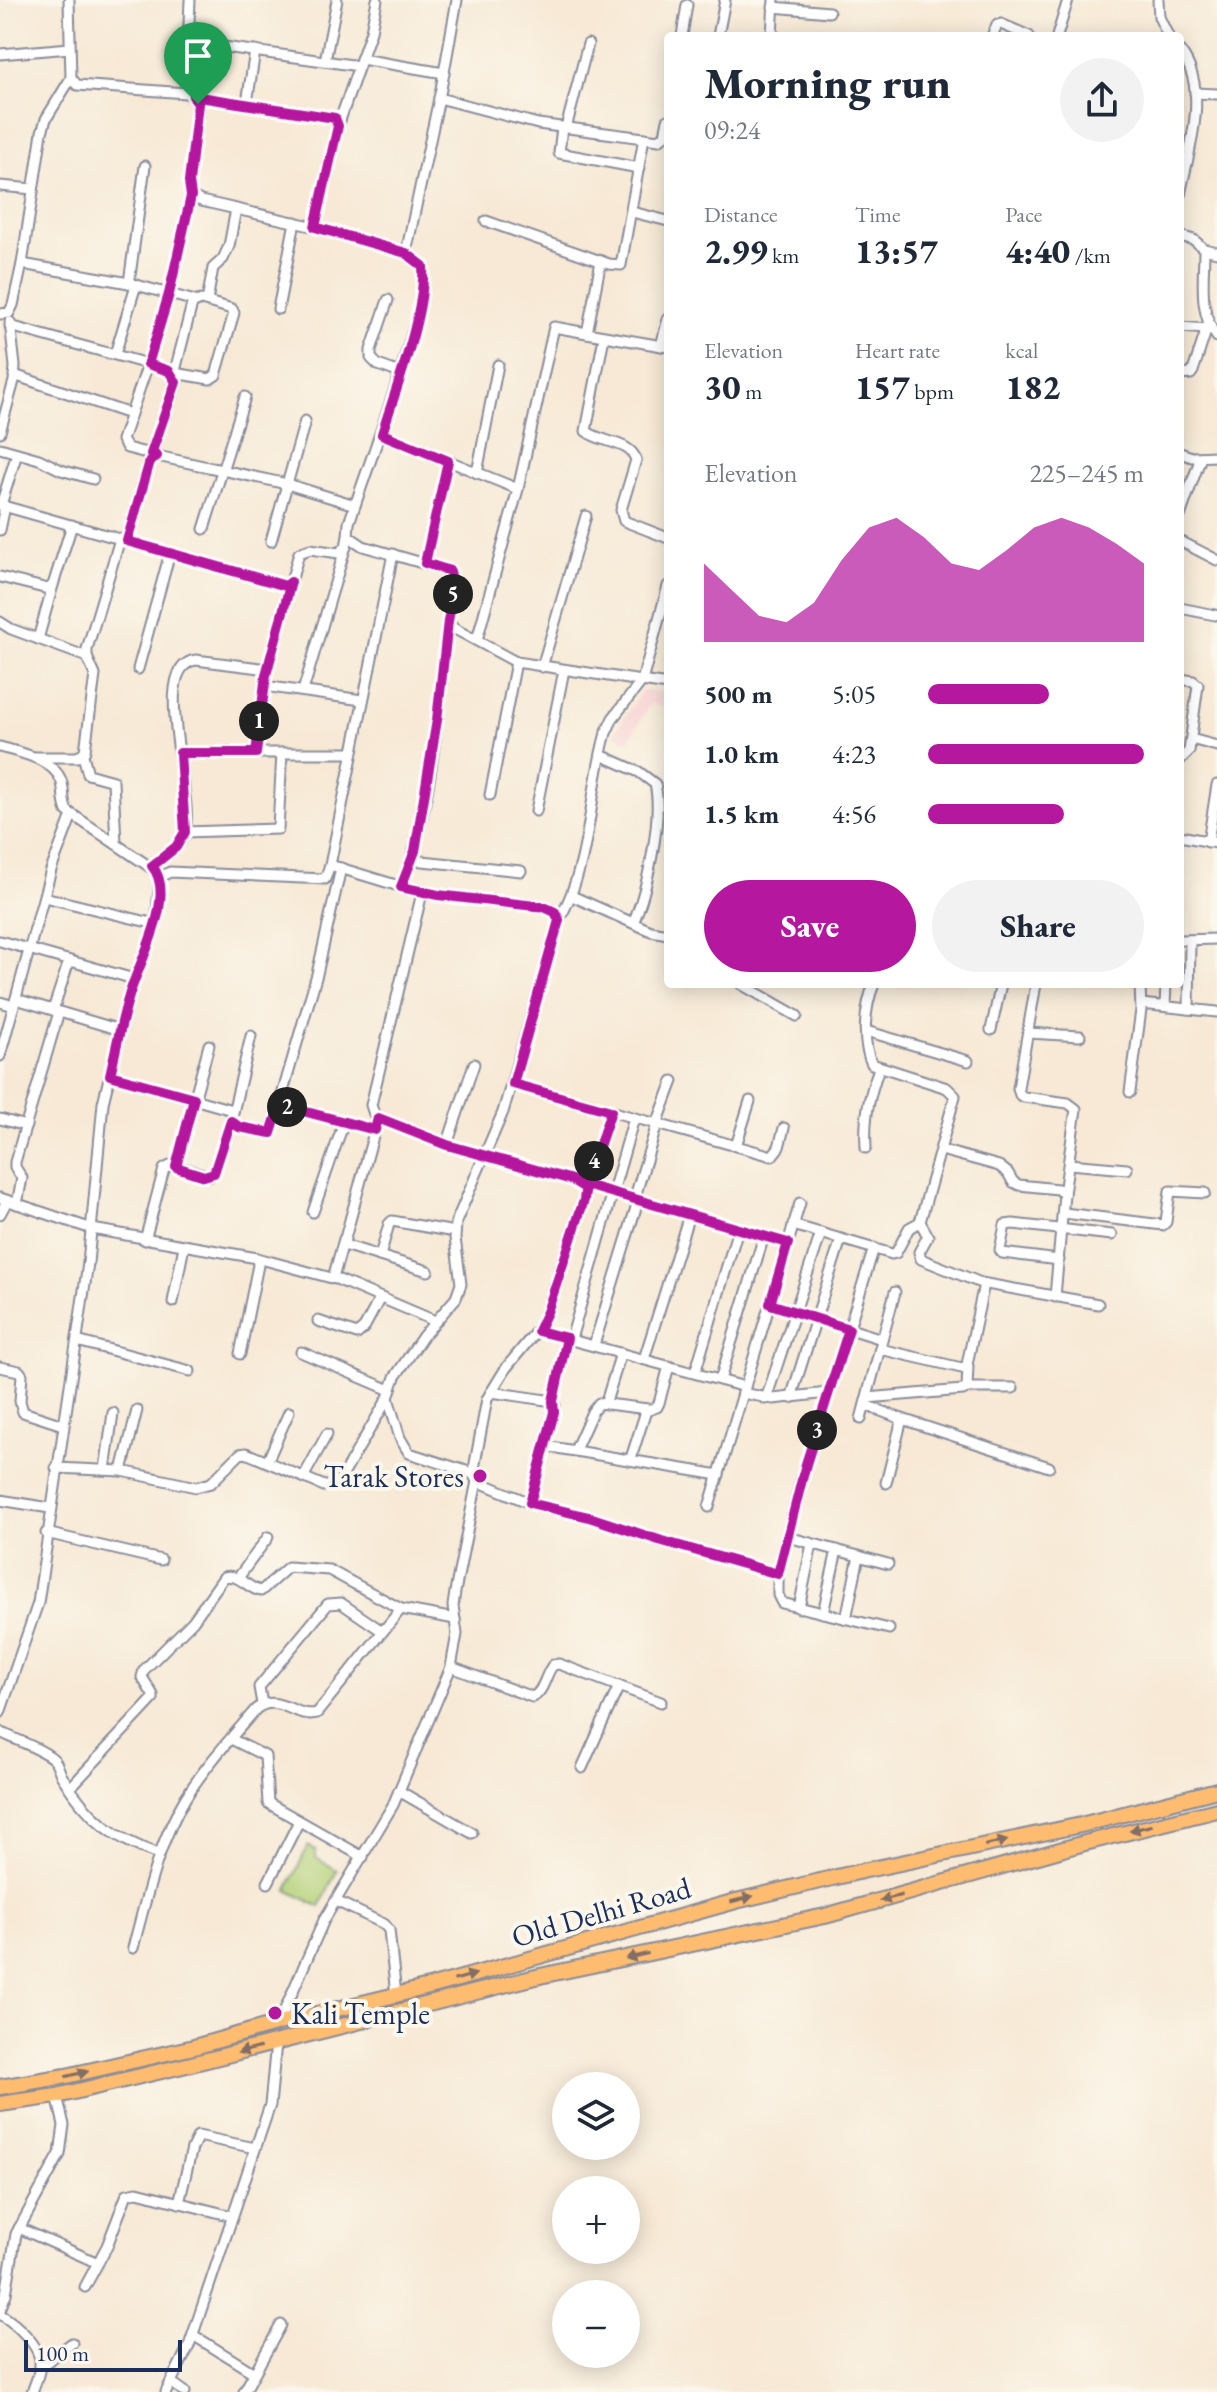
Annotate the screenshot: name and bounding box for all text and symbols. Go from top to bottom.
pin [164,22,232,104]
icon: arrive [176,34,220,78]
text: Morning run [704,54,951,111]
button: share [1060,58,1144,142]
text: 09:24 [704,113,760,147]
text: Distance [704,200,777,229]
text: Time [855,200,900,229]
text: Pace [1005,200,1042,229]
text: 2.99 [704,229,768,273]
text: 13:57 [855,229,938,273]
text: 4:40 [1005,229,1070,273]
text: km [768,241,799,270]
text: /km [1070,241,1111,270]
text: Elevation [704,336,783,365]
text: Heart rate [855,336,940,365]
text: kcal [1005,336,1038,365]
text: 30 [704,365,741,409]
text: 157 [855,365,910,409]
text: 182 [1005,365,1060,409]
text: m [741,377,762,406]
text: bpm [910,377,954,406]
text: Elevation [704,456,798,490]
text: 225–245 m [1029,456,1144,490]
pin: 5 [433,574,473,614]
text: 5 [447,579,459,608]
text: 500 m [704,677,772,711]
text: 5:05 [832,677,876,711]
pin: 1 [239,701,279,741]
text: 1 [253,706,265,735]
text: 1.0 km [704,737,779,771]
text: 4:23 [832,737,876,771]
text: 1.5 km [704,797,779,831]
text: 4:56 [832,797,876,831]
button: Save [704,880,916,972]
button: Share [932,880,1144,972]
pin: 2 [267,1087,307,1127]
text: 2 [281,1092,293,1121]
pin: 4 [574,1141,614,1181]
text: 4 [588,1146,600,1175]
pin: 3 [797,1410,837,1450]
text: 3 [811,1415,823,1444]
place label: Tarak Stores [323,1457,464,1496]
marker: Tarak Stores [471,1467,489,1485]
one-way arrow [1129,1823,1154,1835]
one-way arrow [984,1836,1009,1848]
street label: Old Delhi Road [507,1868,696,1956]
one-way arrow [878,1892,902,1905]
one-way arrow [730,1893,755,1905]
one-way arrow [625,1950,650,1963]
one-way arrow [453,1970,477,1983]
place label: Kali Temple [291,1994,430,2033]
marker: Kali Temple [266,2004,284,2022]
one-way arrow [236,2044,261,2056]
one-way arrow [64,2067,89,2080]
map controls [552,2072,640,2368]
button: layers [552,2072,640,2160]
button: + [552,2176,640,2264]
button: − [552,2280,640,2368]
scale bar [24,2336,182,2372]
text: 100 m [36,2339,89,2368]

